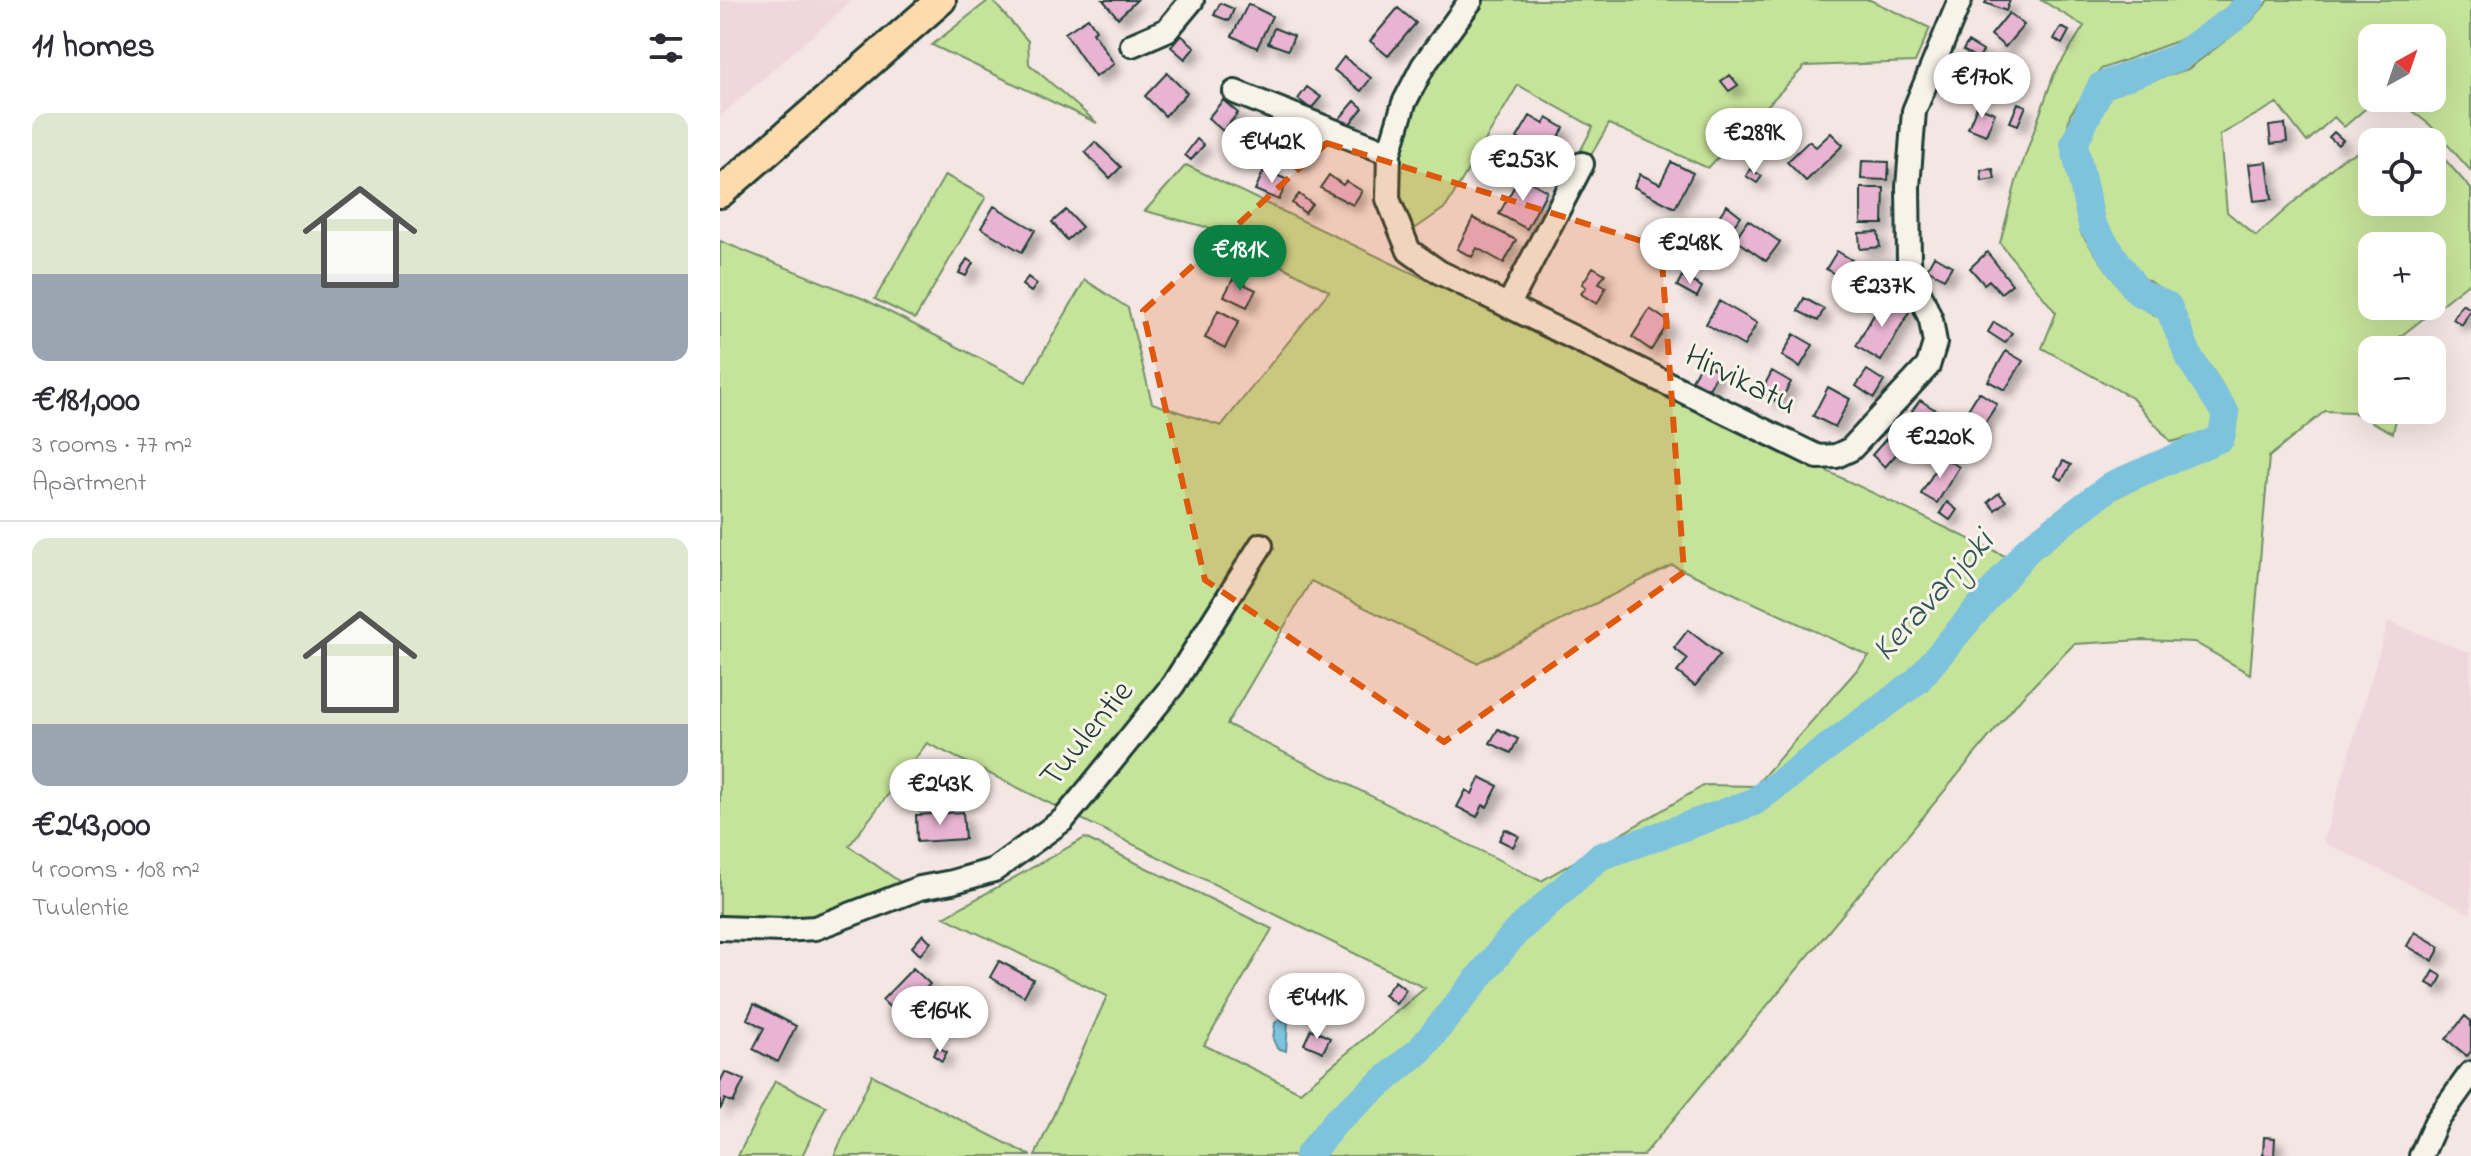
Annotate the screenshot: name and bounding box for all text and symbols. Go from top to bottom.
text: 11 homes [32,23,155,73]
north arrow [2358,24,2446,112]
map controls [2358,24,2446,424]
icon: filters [644,26,688,70]
pin: €170K [1926,52,2038,120]
text: €170K [1952,59,2012,97]
pin: €289K [1698,108,1810,176]
text: €289K [1723,115,1785,153]
pin: €442K [1216,117,1328,185]
text: €442K [1239,124,1305,162]
button: locate [2358,128,2446,216]
pin: €253K [1467,135,1579,203]
text: €253K [1488,142,1558,180]
icon: home [288,165,432,309]
pin: €248K [1634,218,1746,286]
pin: €181K [1184,225,1296,293]
text: €248K [1658,225,1722,263]
text: €181K [1211,232,1269,270]
button: + [2358,232,2446,320]
pin: €237K [1826,261,1938,329]
text: €237K [1849,268,1915,306]
street label: Hirvikatu [1675,332,1805,430]
button: − [2358,336,2446,424]
text: €181,000 [32,377,140,427]
pin: €220K [1884,412,1996,480]
text: €220K [1906,419,1974,457]
text: 3 rooms · 77 m² [32,427,192,465]
text: Apartment [32,465,146,503]
water label: Keravanjoki [1860,516,2010,675]
icon: home [288,590,432,734]
street label: Tuulentie [1029,669,1148,800]
pin: €243K [884,759,996,827]
text: €243K [907,766,973,804]
text: €243,000 [32,802,151,852]
text: 4 rooms · 108 m² [32,852,200,890]
text: Tuulentie [32,890,129,928]
pin: €441K [1261,973,1373,1041]
text: €441K [1287,980,1347,1018]
pin: €164K [884,986,996,1054]
text: €164K [909,993,971,1031]

